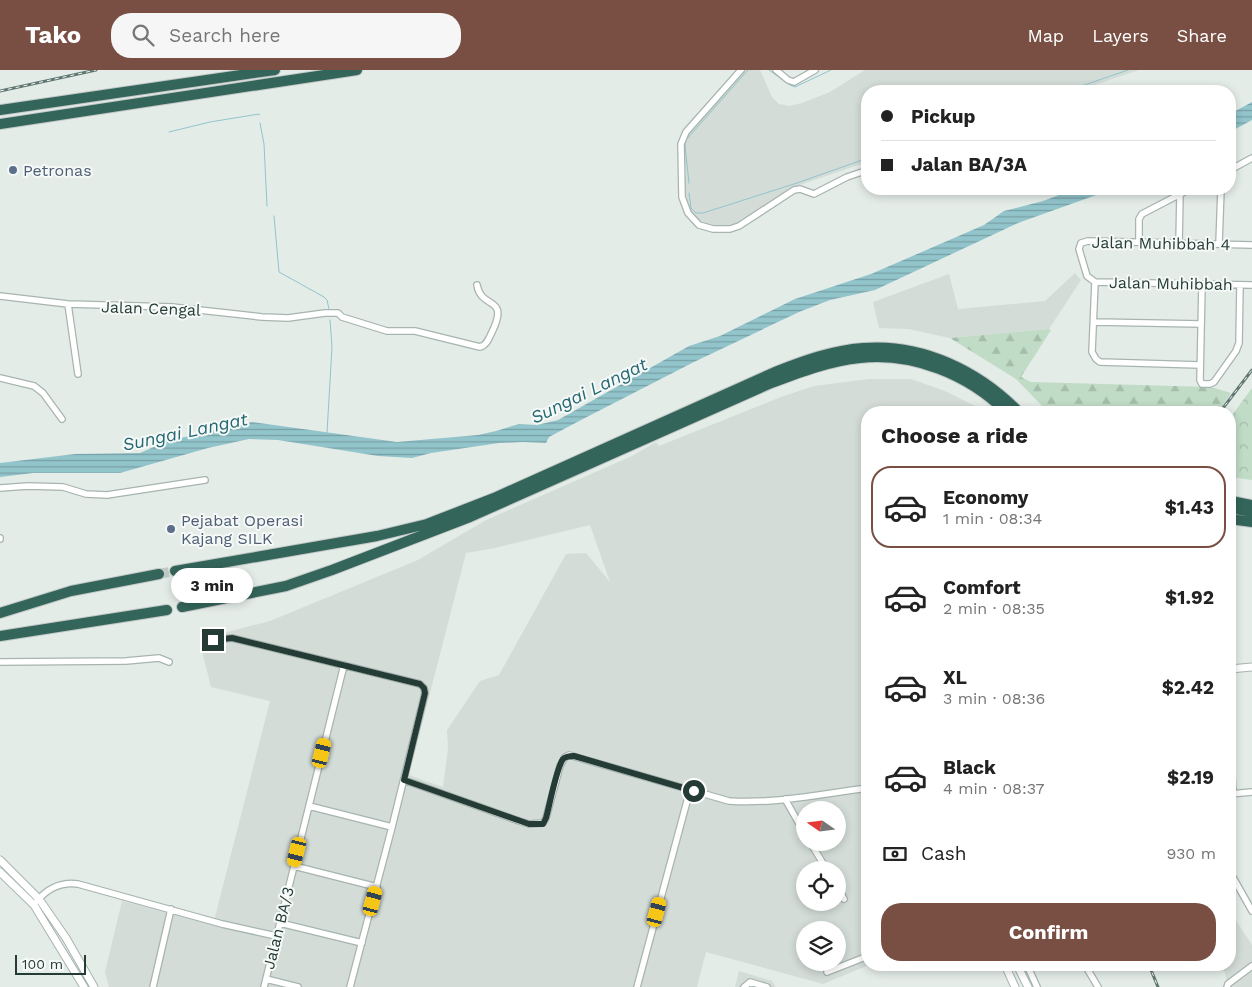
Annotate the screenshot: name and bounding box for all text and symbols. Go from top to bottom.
search box [111,13,461,58]
text: Tako [25,21,81,49]
icon: search [129,21,157,49]
text: Search here [169,24,280,47]
text: Map [1027,25,1064,46]
text: Layers [1092,25,1149,46]
text: Share [1177,25,1227,46]
text: Pickup [911,105,975,128]
text: Jalan BA/3A [911,153,1027,176]
place label: Petronas [23,161,92,180]
marker: Petronas [7,164,19,176]
street label: Jalan Muhibbah 4 [1091,233,1231,254]
street label: Jalan Muhibbah [1109,273,1233,294]
street label: Jalan Cengal [101,297,201,320]
water label: Sungai Langat [527,353,651,428]
water label: Sungai Langat [120,408,250,455]
text: Choose a ride [881,423,1028,448]
icon: car [883,485,928,530]
text: Economy [943,486,1028,509]
text: $1.43 [1165,496,1214,519]
text: 1 min · 08:34 [943,509,1042,528]
place label: Pejabat Operasi Kajang SILK [181,511,303,548]
marker: Pejabat Operasi Kajang SILK [165,523,177,535]
callout: 3 min [172,568,254,602]
icon: car [883,575,928,620]
text: 3 min [190,576,234,595]
text: Comfort [943,576,1021,599]
text: $1.92 [1165,586,1214,609]
text: 2 min · 08:35 [943,599,1045,618]
route end [202,629,224,651]
icon: car [883,665,928,710]
text: XL [943,666,967,689]
text: $2.42 [1162,676,1214,699]
text: 3 min · 08:36 [943,689,1045,708]
car [311,737,332,769]
icon: car [883,755,928,800]
text: Black [943,756,996,779]
text: $2.19 [1167,766,1214,789]
text: 4 min · 08:37 [943,779,1044,798]
route start [683,780,705,802]
north arrow [796,801,846,851]
map controls [796,801,846,971]
car [286,836,307,868]
icon: cash [881,840,909,868]
text: Cash [921,842,967,865]
text: 930 m [1166,844,1216,863]
button: locate [796,861,846,911]
street label: Jalan BA/3 [259,885,298,971]
car [361,885,384,917]
car [645,896,668,928]
button: Confirm [881,903,1216,961]
button: layers [796,921,846,971]
scale bar [15,952,86,975]
text: 100 m [22,956,63,972]

